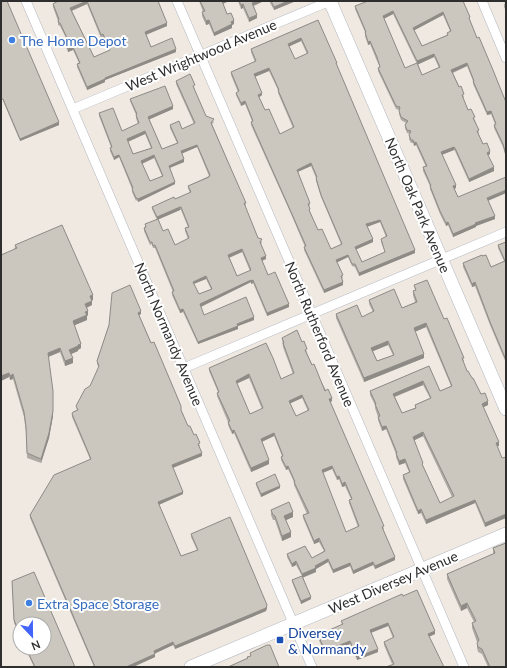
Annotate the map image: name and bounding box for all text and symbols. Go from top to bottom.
street label: West Wrightwood Avenue [123,16,279,94]
place label: The Home Depot [20,32,126,49]
marker: The Home Depot [7,35,17,45]
street label: North Oak Park Avenue [382,135,454,275]
street label: North Rutherford Avenue [282,259,358,409]
street label: North Normandy Avenue [131,260,207,408]
street label: West Diversey Avenue [326,547,460,617]
place label: Extra Space Storage [37,595,159,612]
marker: Extra Space Storage [24,598,34,608]
north arrow [12,616,52,656]
place label: Diversey & Normandy [288,624,367,657]
marker: Diversey & Normandy [275,635,285,645]
text: N [30,638,42,653]

